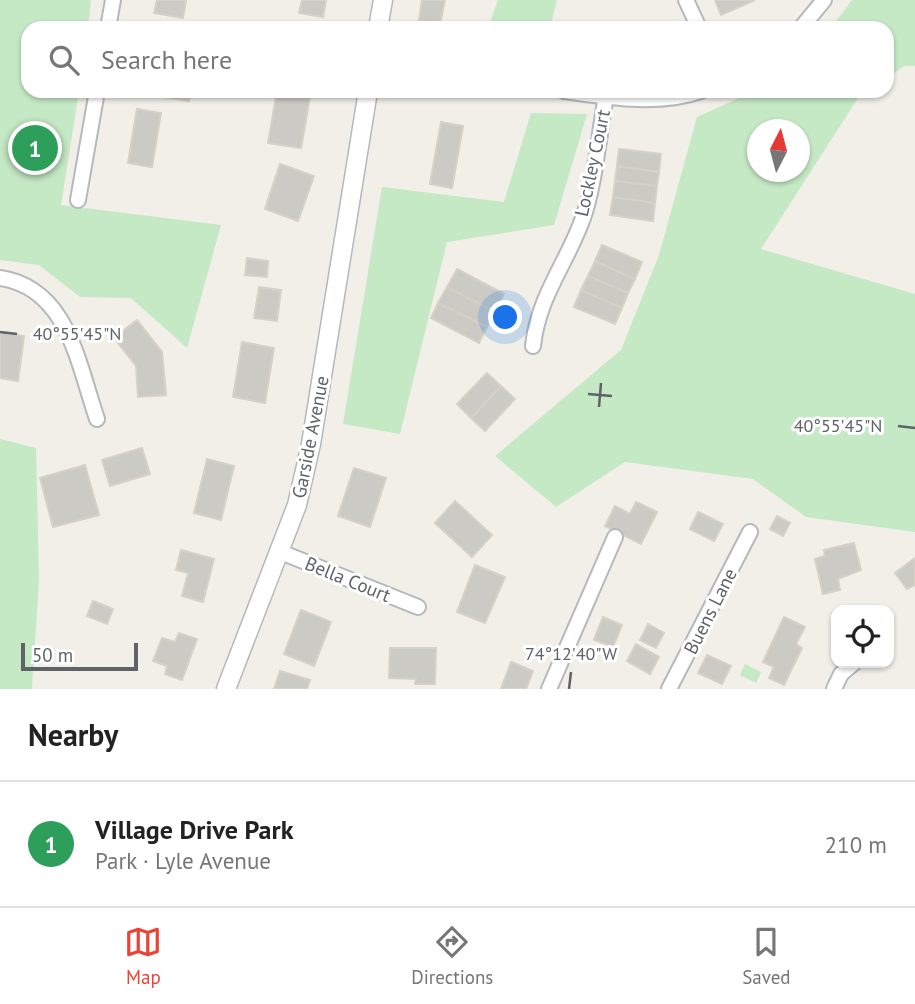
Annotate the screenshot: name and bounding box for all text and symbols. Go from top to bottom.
search box [21,21,894,98]
icon: search [45,41,83,79]
text: Search here [101,43,232,76]
street label: Lockley Court [569,107,615,219]
north arrow [747,119,810,182]
pin: 1 [12,122,58,174]
your location [488,300,522,334]
text: 40°55'45"N [33,322,121,345]
street label: Garside Avenue [286,374,334,500]
text: 40°55'45"N [794,414,882,437]
street label: Bella Court [302,551,395,607]
street label: Buens Lane [678,564,742,658]
map controls [831,605,894,668]
button: locate [831,605,894,668]
scale bar [21,640,138,672]
text: 74°12'40"W [525,642,617,665]
text: 50 m [32,643,73,667]
text: Nearby [28,715,118,754]
text: Village Drive Park [95,813,293,846]
text: 1 [44,830,58,859]
text: 210 m [825,830,887,859]
text: Park · Lyle Avenue [95,846,271,875]
tab: Map [124,923,162,989]
tab: Directions [411,923,493,989]
tab: Saved [742,923,791,989]

